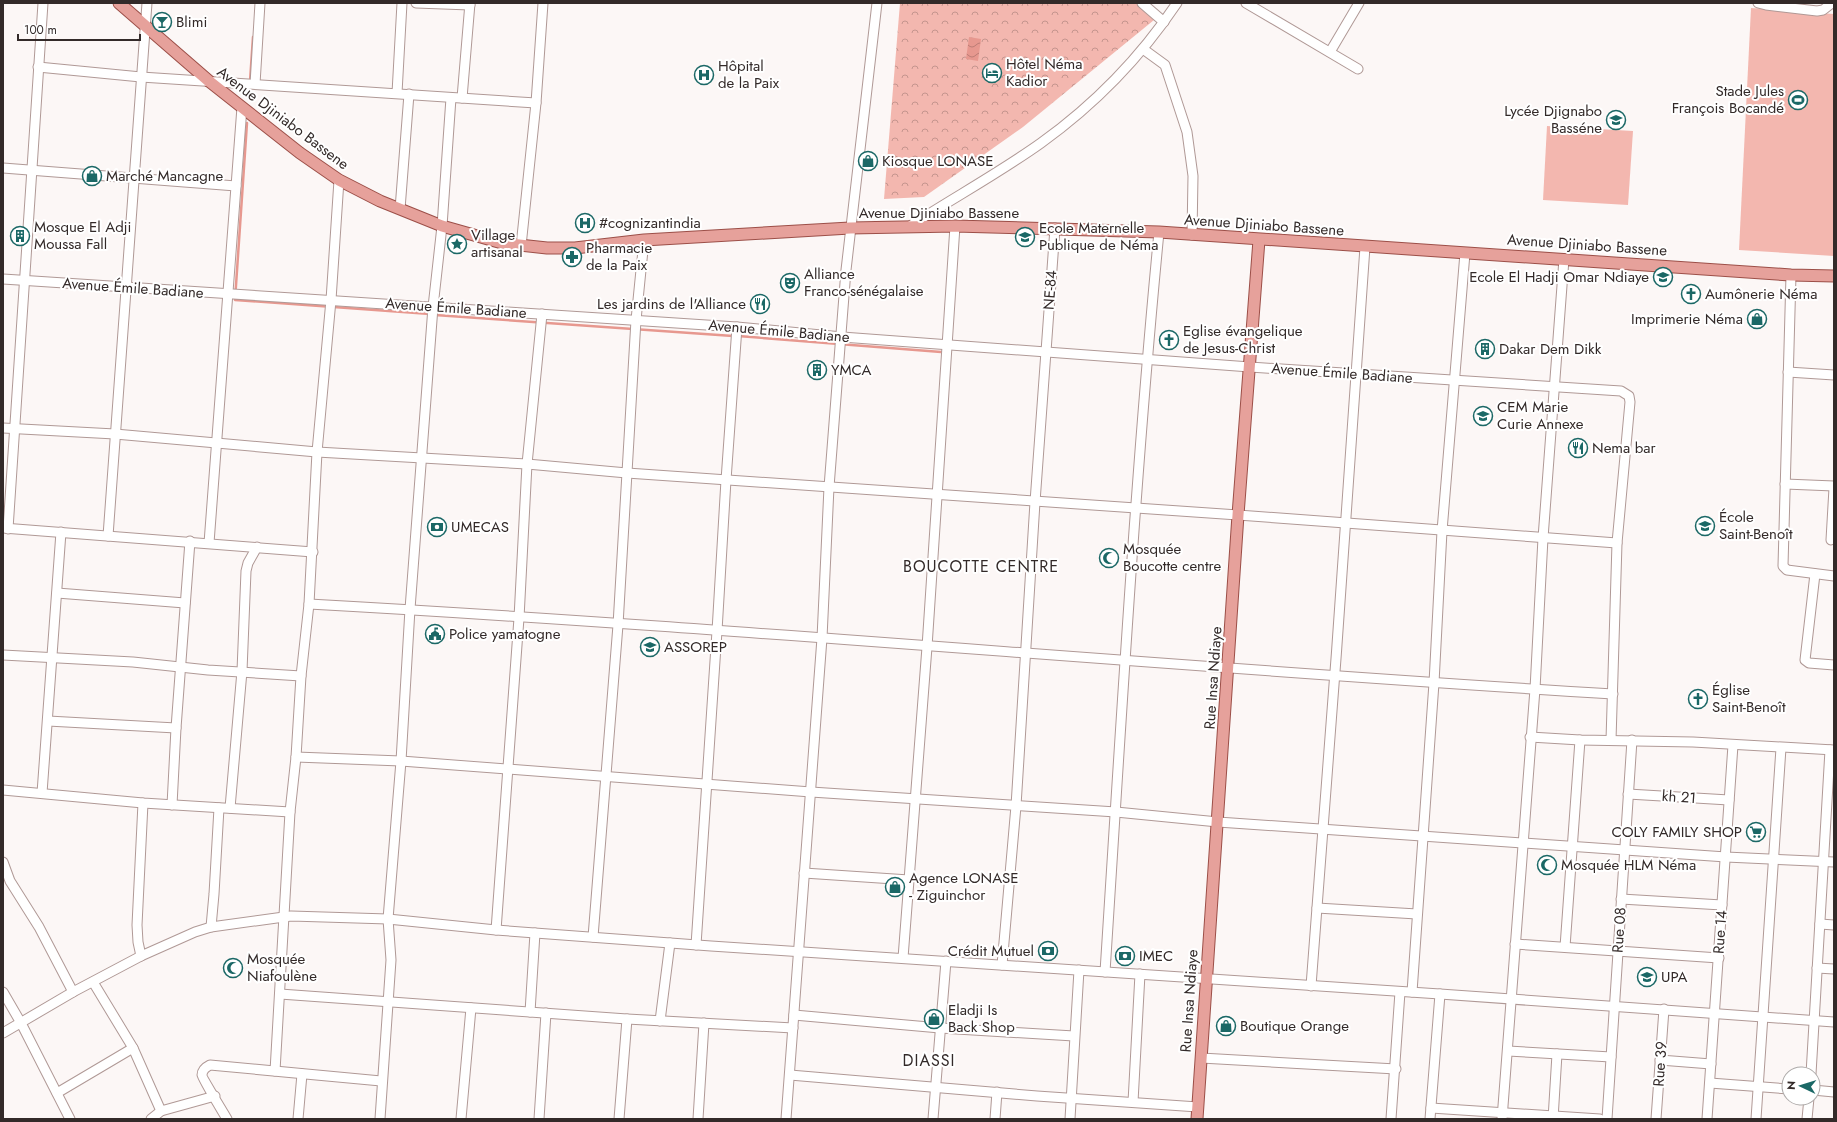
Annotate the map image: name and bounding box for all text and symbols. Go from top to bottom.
bar icon: Blimi [151,11,173,33]
place label: Blimi [176,11,207,33]
scale bar [18,16,140,42]
text: 100 m [24,21,57,39]
place label: Hôtel Néma Kadior [1006,53,1082,92]
place label: Hôpital de la Paix [718,55,780,94]
street label: Avenue Djiniabo Bassene [212,61,354,175]
hotel icon: Hôtel Néma Kadior [981,62,1003,84]
hospital icon: Hôpital de la Paix [693,64,715,86]
place label: Stade Jules François Bocandé [1672,80,1784,119]
sports icon: Stade Jules François Bocandé [1787,89,1809,111]
place label: Lycée Djignabo Basséne [1504,100,1602,139]
school or university icon: Lycée Djignabo Basséne [1605,109,1627,131]
shop icon: Kiosque LONASE [857,150,879,172]
place label: Kiosque LONASE [882,150,993,172]
shop icon: Marché Mancagne [81,165,103,187]
place label: Marché Mancagne [106,165,224,187]
street label: Avenue Djiniabo Bassene [859,202,1019,224]
street label: Avenue Djiniabo Bassene [1183,208,1345,242]
hospital icon: #cognizantindia [574,212,596,234]
place label: #cognizantindia [599,212,701,234]
place label: Mosque El Adji Moussa Fall [34,216,131,255]
place label: Ecole Maternelle Publique de Néma [1039,217,1158,256]
place label: Village artisanal [471,224,523,263]
building icon: Mosque El Adji Moussa Fall [9,225,31,247]
school or university icon: Ecole Maternelle Publique de Néma [1014,226,1036,248]
street label: Avenue Djiniabo Bassene [1506,228,1668,262]
place icon: Village artisanal [446,233,468,255]
place label: Pharmacie de la Paix [586,237,652,276]
pharmacy icon: Pharmacie de la Paix [561,246,583,268]
place label: Alliance Franco-sénégalaise [804,263,924,302]
place label: Ecole El Hadji Omar Ndiaye [1469,266,1649,288]
school or university icon: Ecole El Hadji Omar Ndiaye [1652,266,1674,288]
street label: NE-84 [1038,269,1062,311]
street label: Avenue Émile Badiane [62,272,205,304]
theatre icon: Alliance Franco-sénégalaise [779,272,801,294]
church icon: Aumônerie Néma [1680,283,1702,305]
place label: Aumônerie Néma [1705,283,1818,305]
street label: Avenue Émile Badiane [385,292,528,324]
place label: Les jardins de l'Alliance [597,293,746,315]
restaurant icon: Les jardins de l'Alliance [749,293,771,315]
place label: Imprimerie Néma [1631,308,1743,330]
shop icon: Imprimerie Néma [1746,308,1768,330]
street label: Avenue Émile Badiane [708,314,851,348]
place label: Eglise évangelique de Jesus-Christ [1183,320,1303,359]
church icon: Eglise évangelique de Jesus-Christ [1158,329,1180,351]
building icon: Dakar Dem Dikk [1474,338,1496,360]
place label: Dakar Dem Dikk [1499,338,1602,360]
street label: Avenue Émile Badiane [1271,357,1414,389]
building icon: YMCA [806,359,828,381]
place label: YMCA [831,359,872,381]
place label: CEM Marie Curie Annexe [1497,396,1584,435]
school or university icon: CEM Marie Curie Annexe [1472,405,1494,427]
restaurant icon: Nema bar [1567,437,1589,459]
place label: Nema bar [1592,437,1657,459]
place label: École Saint-Benoît [1719,506,1793,545]
school or university icon: École Saint-Benoît [1694,515,1716,537]
bank icon: UMECAS [426,516,448,538]
place label: UMECAS [451,516,509,538]
place label: Mosquée Boucotte centre [1123,538,1222,577]
mosque icon: Mosquée Boucotte centre [1098,547,1120,569]
district label: BOUCOTTE CENTRE [903,555,1059,578]
public building icon: Police yamatogne [424,623,446,645]
place label: Police yamatogne [449,623,561,645]
street label: Rue Insa Ndiaye [1198,626,1228,730]
school or university icon: ASSOREP [639,636,661,658]
place label: ASSOREP [664,636,727,658]
place label: Église Saint-Benoît [1712,679,1786,718]
church icon: Église Saint-Benoît [1687,688,1709,710]
street label: kh 21 [1661,785,1697,809]
place label: COLY FAMILY SHOP [1611,821,1742,843]
supermarket icon: COLY FAMILY SHOP [1745,821,1767,843]
mosque icon: Mosquée HLM Néma [1536,854,1558,876]
place label: Mosquée HLM Néma [1561,854,1696,876]
place label: Agence LONASE - Ziguinchor [909,867,1019,906]
shop icon: Agence LONASE - Ziguinchor [884,876,906,898]
street label: Rue 08 [1606,906,1632,954]
street label: Rue 14 [1707,909,1733,955]
place label: Crédit Mutuel [948,940,1034,962]
bank icon: Crédit Mutuel [1037,940,1059,962]
bank icon: IMEC [1114,945,1136,967]
place label: IMEC [1139,945,1173,967]
place label: Mosquée Niafoulène [247,948,317,987]
street label: Rue Insa Ndiaye [1174,949,1204,1053]
mosque icon: Mosquée Niafoulène [222,957,244,979]
school or university icon: UPA [1636,966,1658,988]
place label: UPA [1661,966,1688,988]
place label: Eladji Is Back Shop [948,999,1015,1038]
shop icon: Eladji Is Back Shop [923,1008,945,1030]
shop icon: Boutique Orange [1215,1015,1237,1037]
place label: Boutique Orange [1240,1015,1349,1037]
street label: Rue 39 [1647,1041,1673,1087]
district label: DIASSI [903,1049,955,1072]
north arrow [1781,1066,1821,1106]
text: N [1783,1080,1799,1090]

